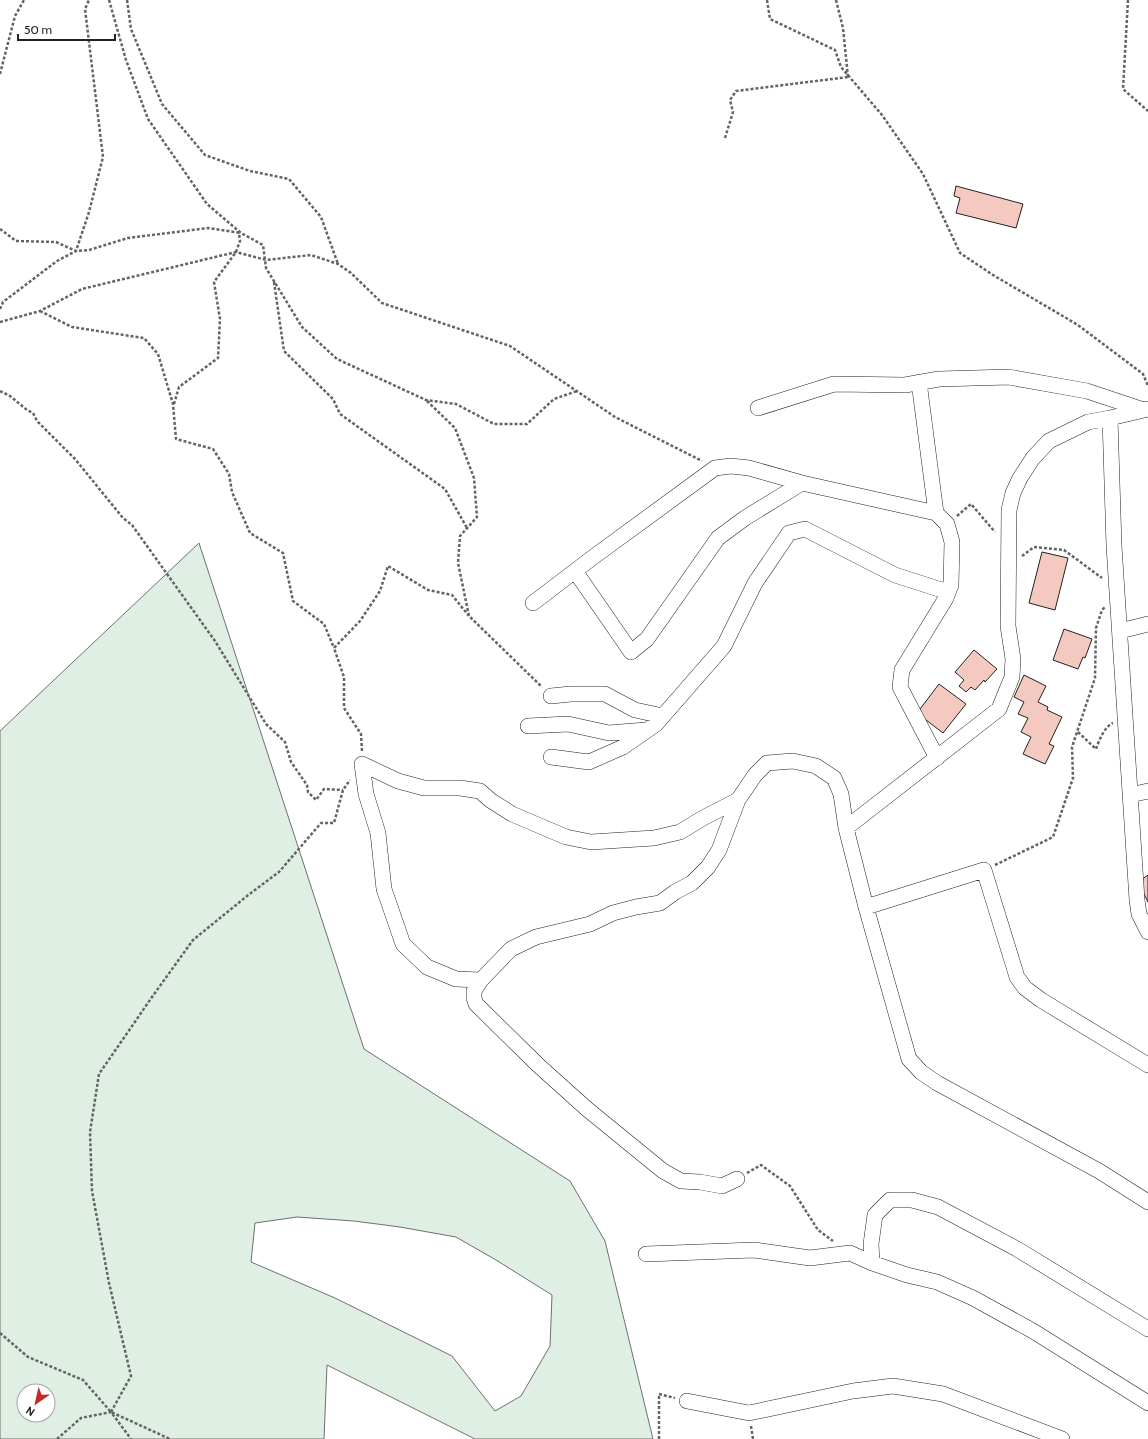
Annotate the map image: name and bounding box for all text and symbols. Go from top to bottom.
scale bar [18,16,115,42]
text: 50 m [24,22,52,37]
north arrow [16,1383,56,1423]
text: N [23,1403,38,1419]

